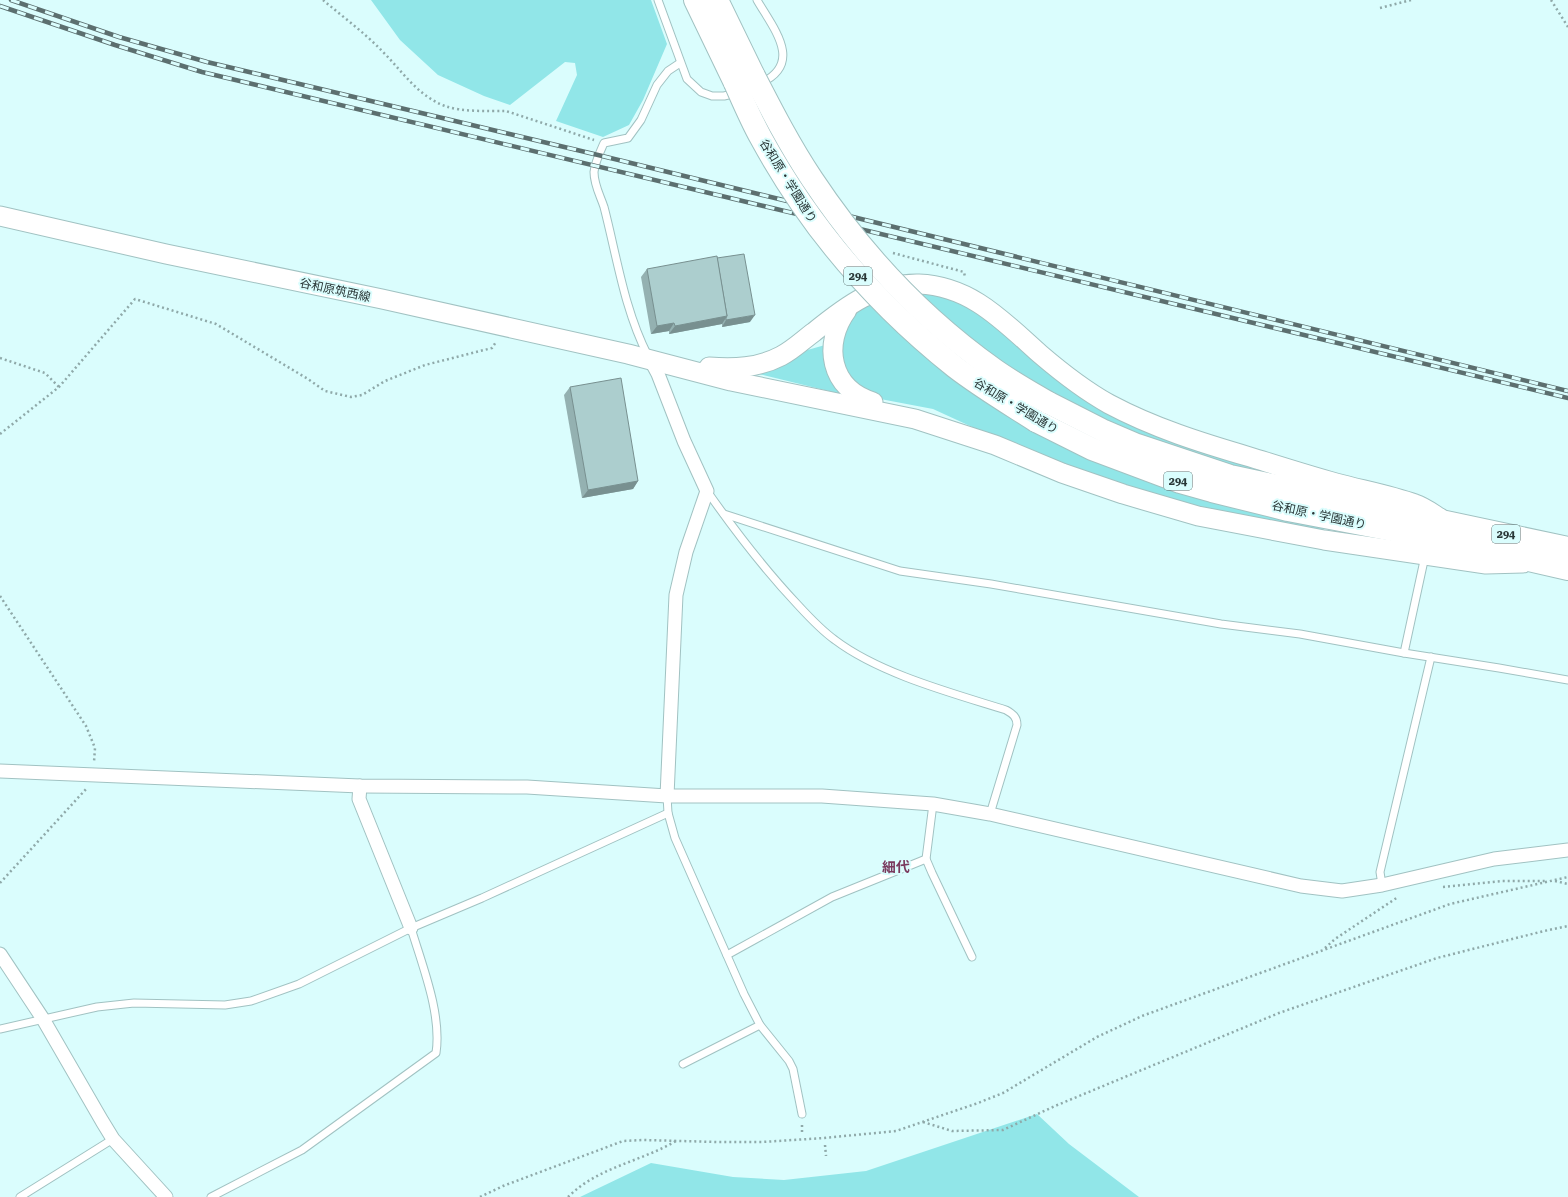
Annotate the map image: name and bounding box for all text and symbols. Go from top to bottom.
street label: 谷和原・学園通り [757,137,819,225]
road number: 294 [844,267,872,285]
street label: 谷和原筑西線 [298,276,372,304]
street label: 谷和原・学園通り [971,375,1061,437]
road number: 294 [1164,472,1192,490]
street label: 谷和原・学園通り [1271,498,1367,532]
road number: 294 [1492,525,1520,543]
district label: 細代 [882,859,910,875]

